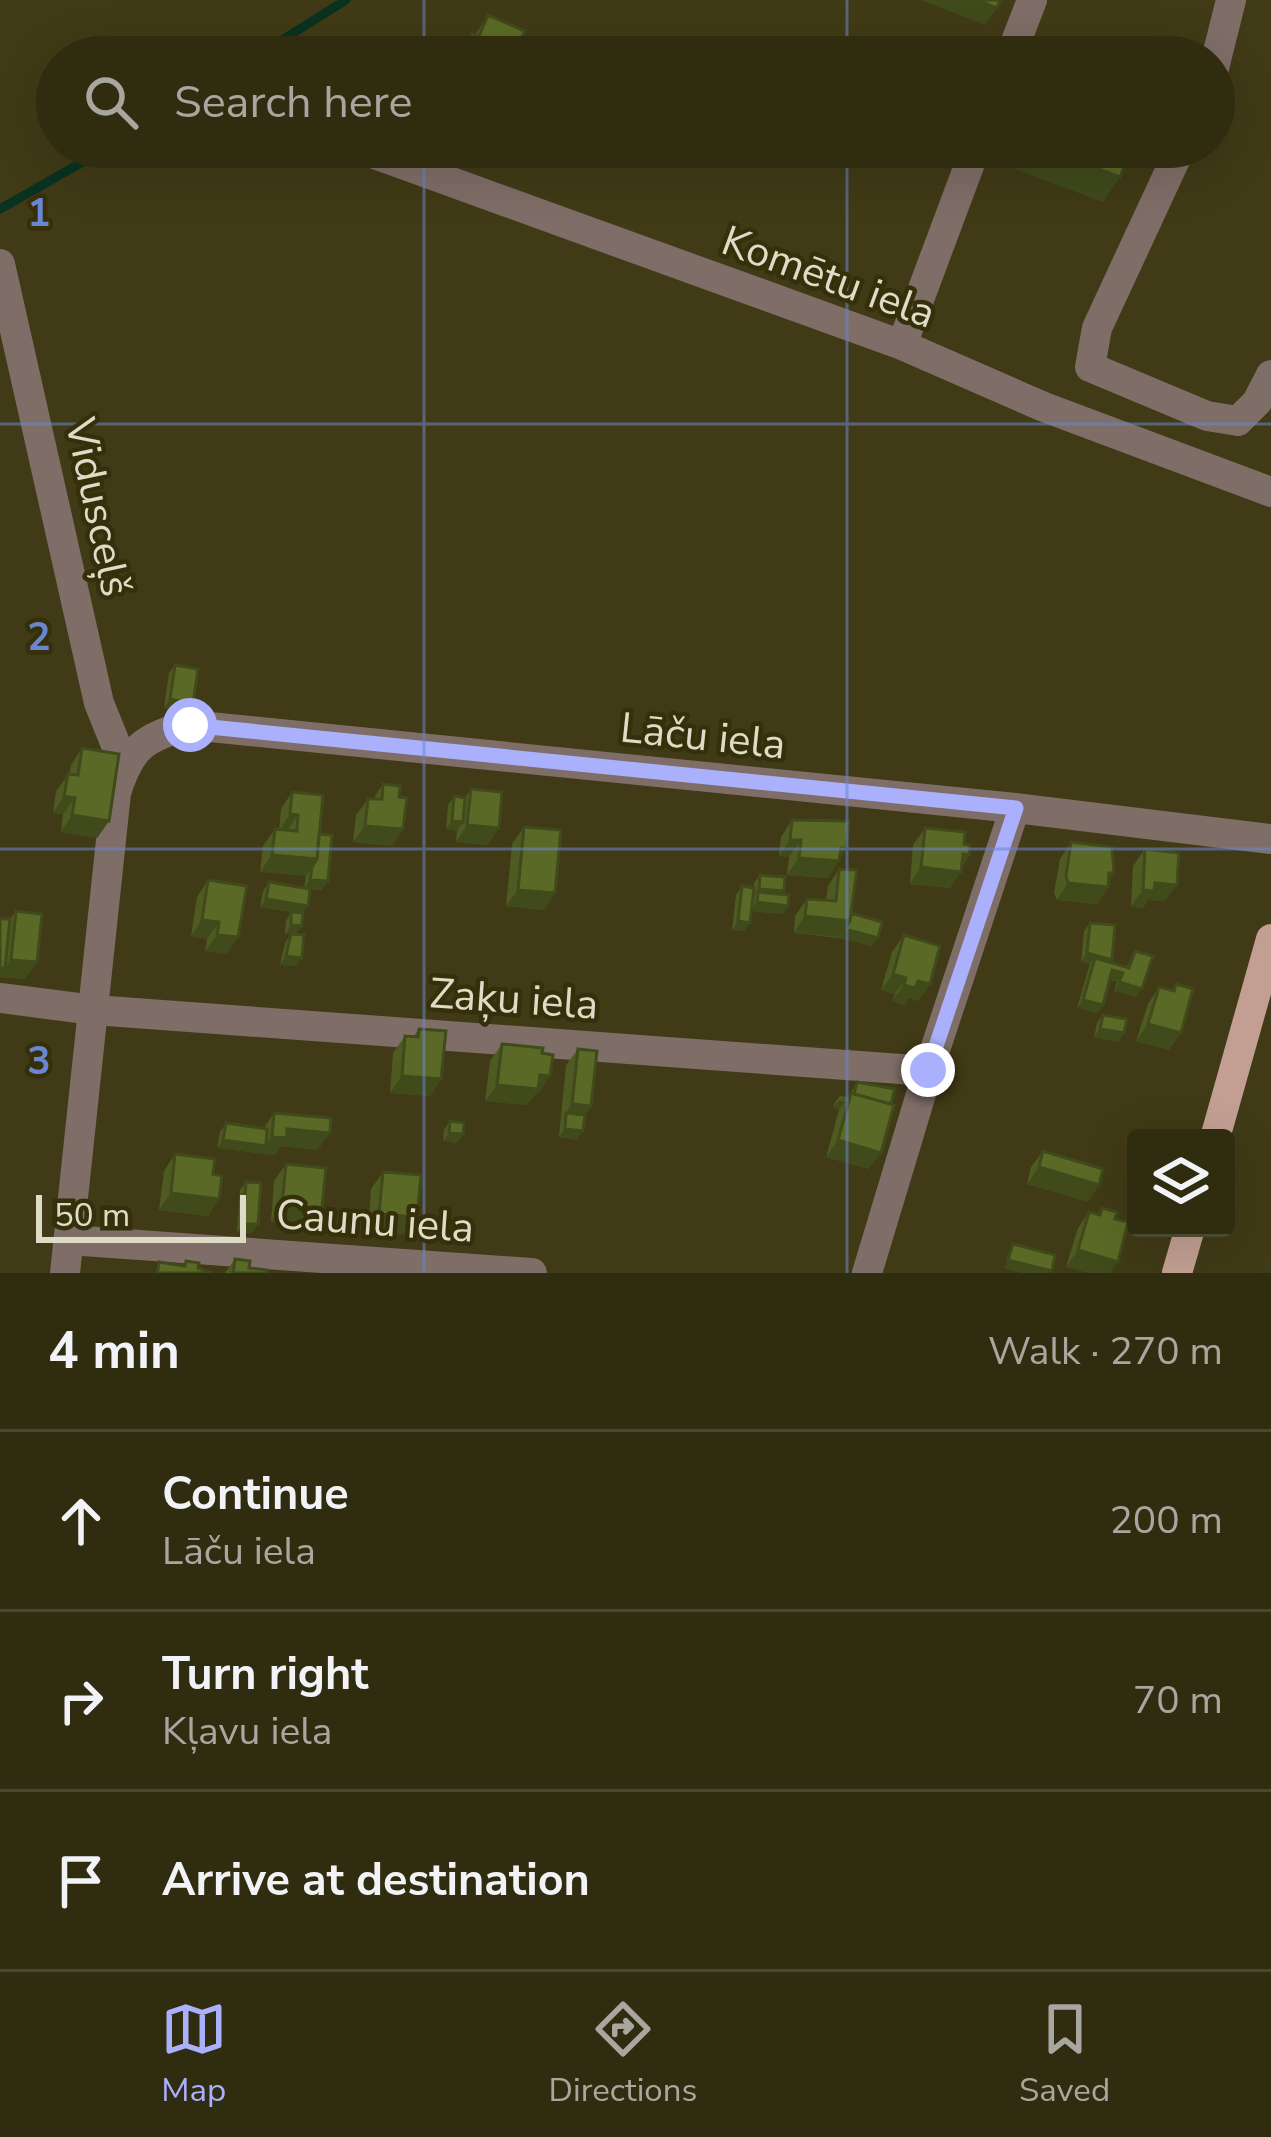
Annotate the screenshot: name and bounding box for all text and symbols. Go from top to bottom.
search box [36,36,1235,168]
icon: search [78,69,144,135]
text: Search here [174,72,413,133]
text: 1 [27,187,51,240]
street label: Komētu iela [714,212,943,342]
street label: Vidusceļš [51,412,144,602]
text: 2 [27,611,51,664]
route start [163,698,217,752]
street label: Lāču iela [617,699,788,773]
street label: Zaķu iela [428,965,600,1034]
text: 3 [27,1035,51,1088]
route end [901,1043,955,1097]
map controls [1127,1129,1235,1237]
button: layers [1127,1129,1235,1237]
street label: Caunu iela [274,1186,476,1257]
scale bar [36,1189,246,1242]
text: 50 m [54,1193,130,1238]
text: 4 min [48,1316,180,1386]
text: Walk · 270 m [988,1325,1223,1378]
text: Continue [162,1464,349,1525]
icon: ahead [48,1488,114,1554]
text: 200 m [1109,1494,1223,1547]
text: Lāču iela [162,1525,316,1578]
text: Turn right [162,1644,369,1705]
icon: right [48,1668,114,1734]
text: 70 m [1133,1674,1223,1727]
text: Kļavu iela [162,1705,332,1758]
icon: arrive [48,1848,114,1914]
text: Arrive at destination [162,1850,590,1911]
tab: Map [161,1996,227,2113]
tab: Directions [549,1996,697,2113]
tab: Saved [1019,1996,1110,2113]

